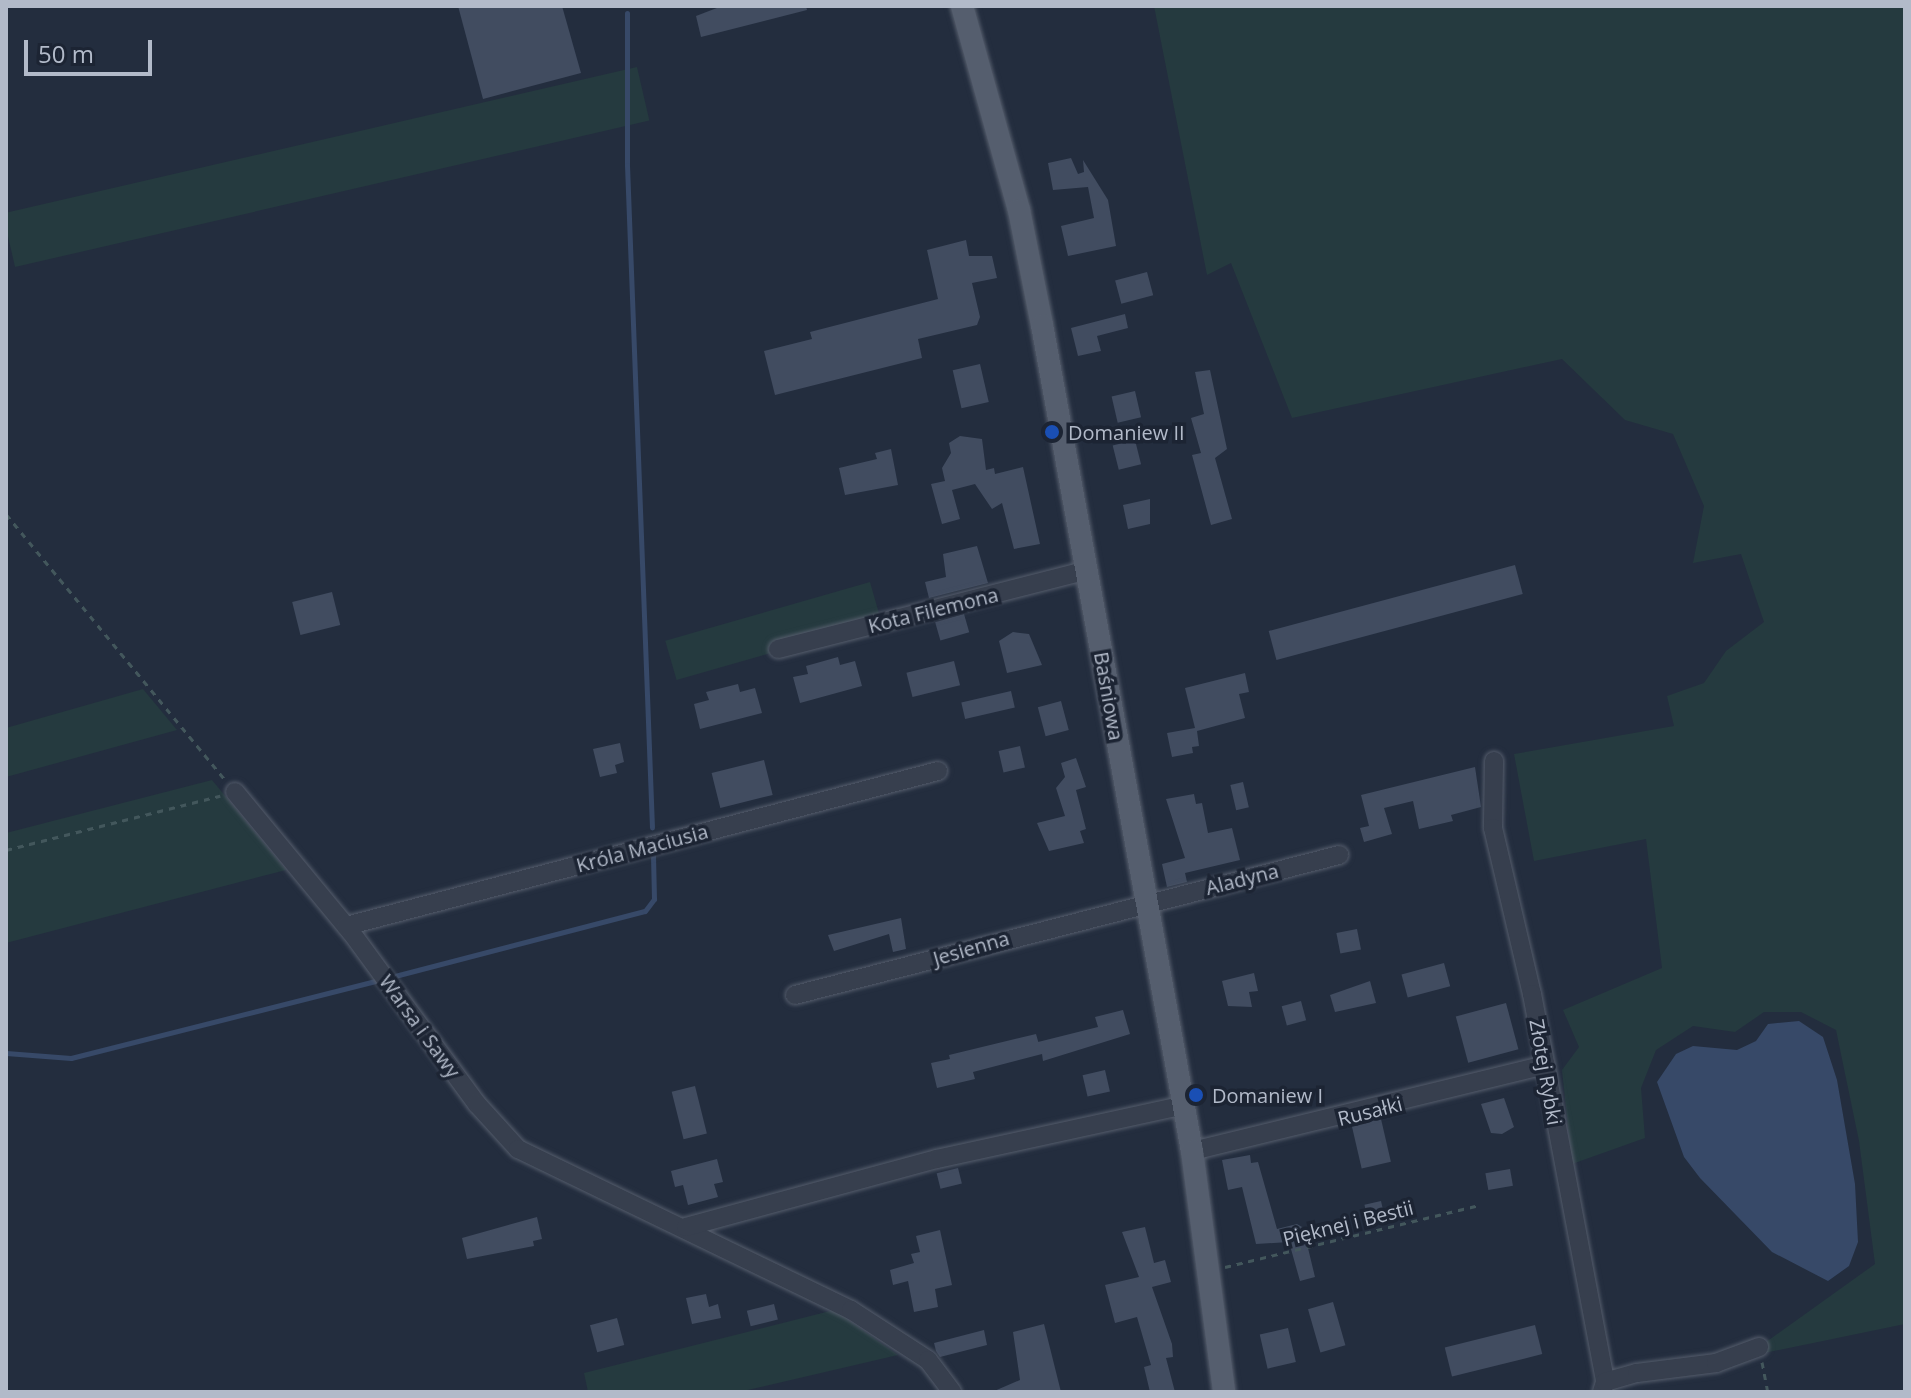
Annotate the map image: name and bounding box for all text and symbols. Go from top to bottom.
scale bar [28,24,156,74]
text: 50 m [38,37,94,70]
place label: Domaniew II [1068,420,1185,444]
marker: Domaniew II [1043,423,1061,441]
street label: Kota Filemona [865,582,1001,638]
street label: Baśniowa [1089,650,1129,742]
street label: Króla Maciusia [573,819,711,877]
street label: Aladyna [1203,858,1281,900]
street label: Jesienna [930,926,1012,970]
street label: Warsa i Sawy [375,970,465,1082]
street label: Złotej Rybki [1525,1017,1567,1127]
place label: Domaniew I [1212,1083,1323,1107]
marker: Domaniew I [1187,1086,1205,1104]
street label: Rusałki [1335,1091,1405,1131]
street label: Pięknej i Bestii [1280,1195,1416,1251]

